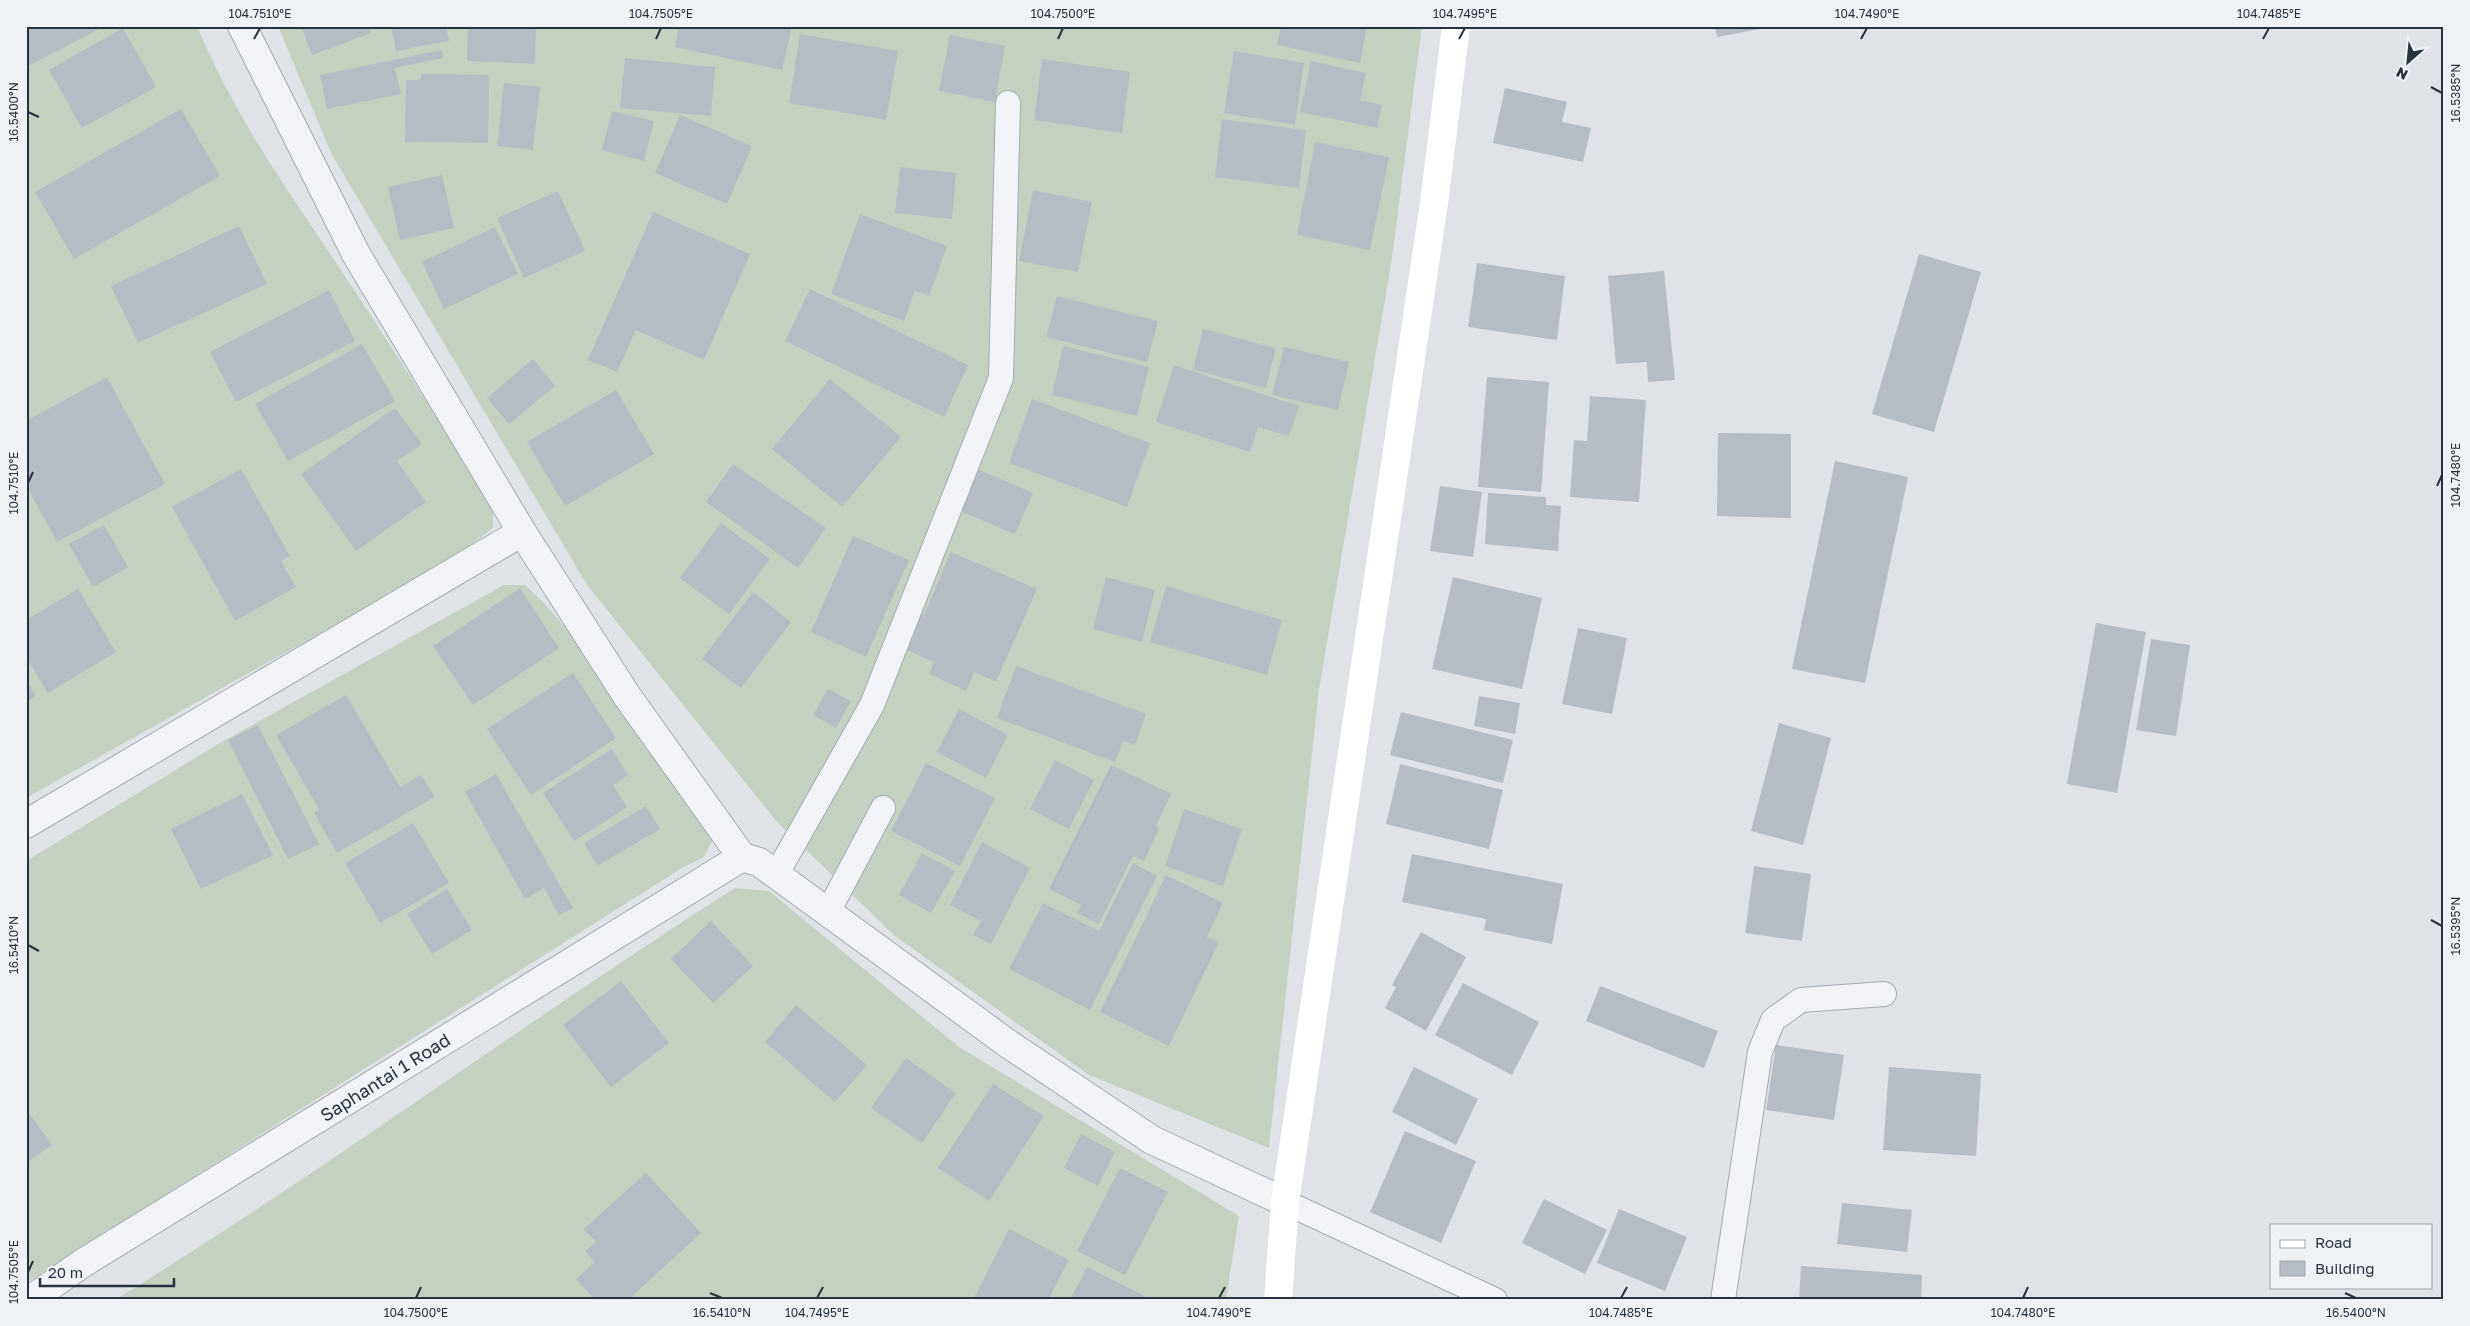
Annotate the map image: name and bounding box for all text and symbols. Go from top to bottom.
text: 104.7510°E [229,6,291,21]
text: 104.7505°E [629,6,693,21]
text: 104.7500°E [1031,6,1095,21]
text: 104.7495°E [1433,6,1497,21]
text: 104.7490°E [1835,6,1899,21]
text: 104.7485°E [2237,6,2301,21]
north arrow [2382,38,2432,88]
text: N [2393,64,2410,84]
text: 16.5385°N [2448,64,2463,122]
text: 16.5400°N [6,82,21,142]
text: 104.7480°E [2448,443,2463,507]
text: 104.7510°E [6,452,21,514]
text: 16.5395°N [2448,897,2463,955]
text: 16.5410°N [6,916,21,974]
street label: Saphantai 1 Road [316,1028,454,1126]
legend [2270,1224,2432,1288]
text: Road [2315,1233,2352,1251]
text: 104.7505°E [6,1240,21,1304]
scale bar [40,1256,174,1288]
text: Building [2315,1259,2375,1277]
text: 20 m [48,1263,83,1281]
text: 104.7500°E [384,1305,448,1320]
text: 16.5410°N [693,1305,751,1320]
text: 104.7495°E [785,1305,849,1320]
text: 104.7490°E [1187,1305,1251,1320]
text: 104.7485°E [1589,1305,1653,1320]
text: 104.7480°E [1991,1305,2055,1320]
text: 16.5400°N [2326,1305,2386,1320]

